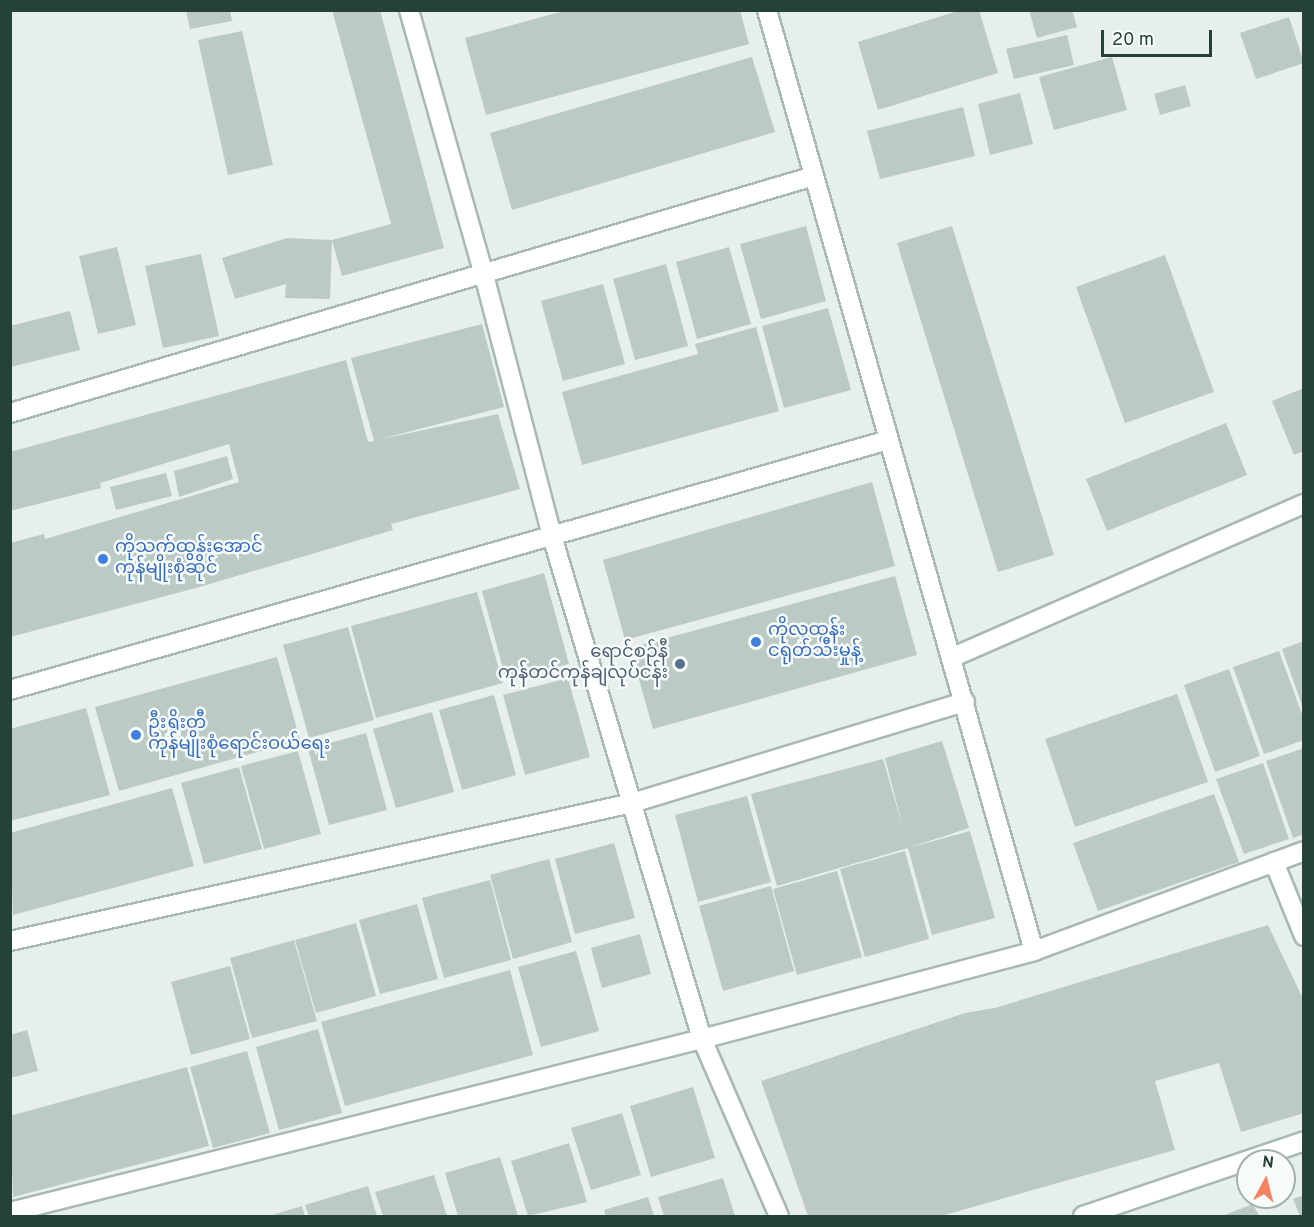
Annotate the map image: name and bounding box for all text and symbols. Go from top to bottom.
scale bar [1104,18,1215,56]
text: 20 m [1112,29,1154,52]
place label: ကိုသက်ထွန်းအောင် ကုန်မျိုးစုံဆိုင် [115,538,263,580]
marker: ကိုသက်ထွန်းအောင် ကုန်မျိုးစုံဆိုင် [96,552,110,566]
place label: ကိုလှထွန်း ငရုတ်သီးမှုန့် [768,621,861,664]
marker: ကိုလှထွန်း ငရုတ်သီးမှုန့် [749,635,763,649]
place label: ရောင်စဉ်နီ ကုန်တင်ကုန်ချလုပ်ငန်း [498,643,668,686]
marker: ရောင်စဉ်နီ ကုန်တင်ကုန်ချလုပ်ငန်း [673,657,687,671]
place label: ဦးရှိုးတီ ကုန်မျိုးစုံရောင်းဝယ်ရေး [148,714,330,756]
marker: ဦးရှိုးတီ ကုန်မျိုးစုံရောင်းဝယ်ရေး [129,728,143,742]
north arrow [1236,1149,1296,1209]
text: N [1261,1152,1275,1174]

